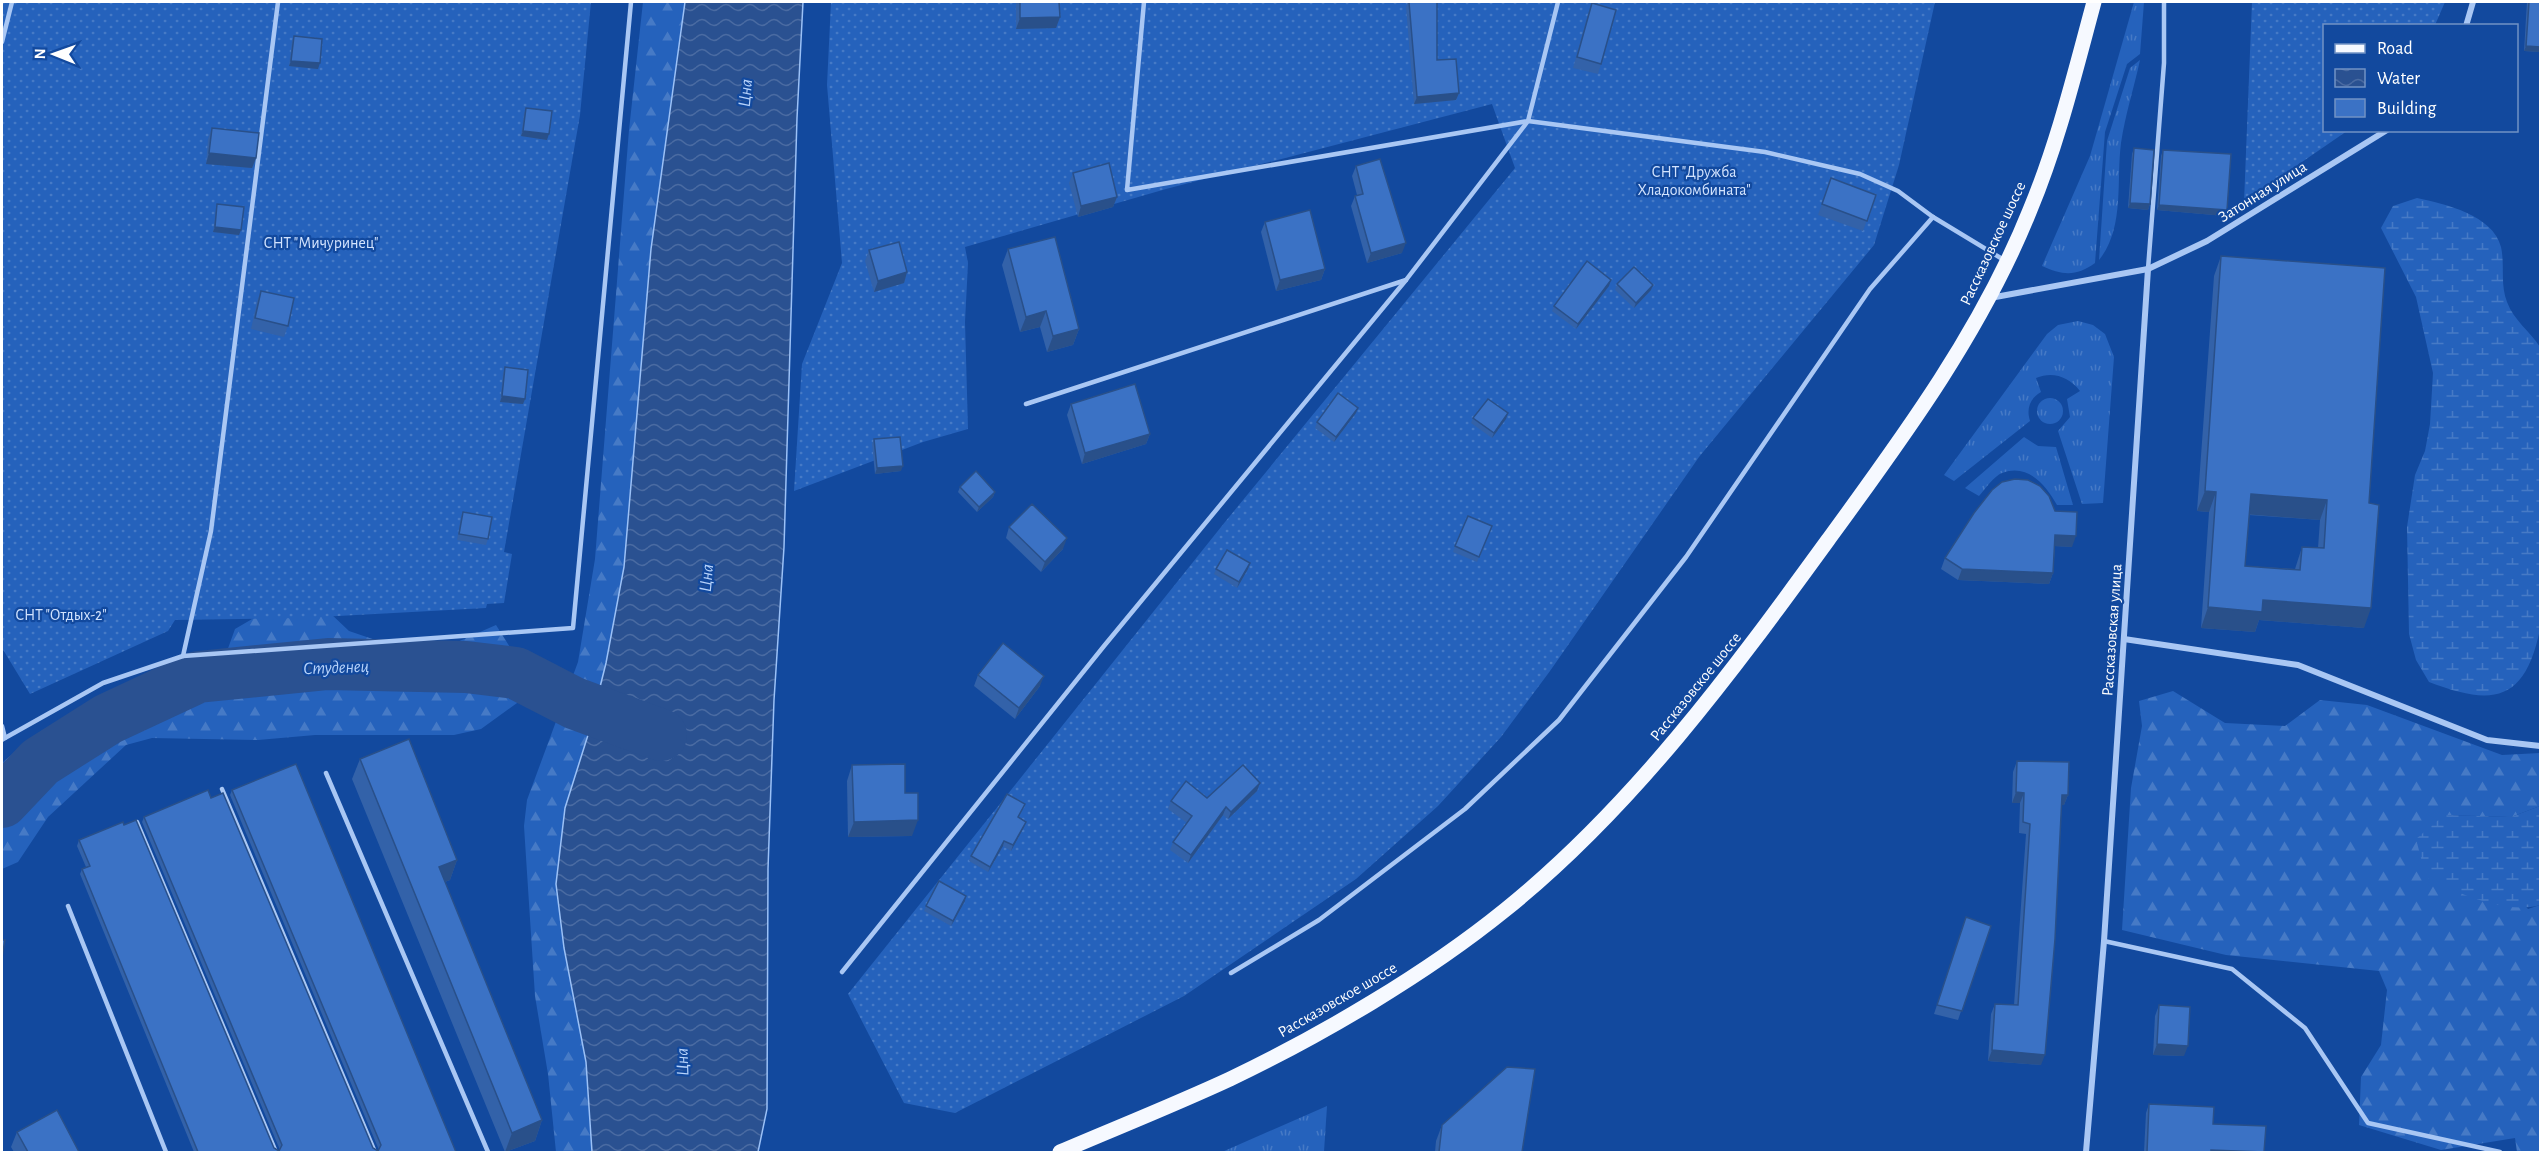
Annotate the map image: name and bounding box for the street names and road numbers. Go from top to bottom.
street label: Затонная улица [2216,158,2310,226]
street label: Рассказовское шоссе [1957,179,2029,308]
street label: Рассказовская улица [2099,563,2126,697]
street label: Рассказовское шоссе [1647,629,1744,744]
street label: Рассказовское шоссе [1275,959,1400,1040]

